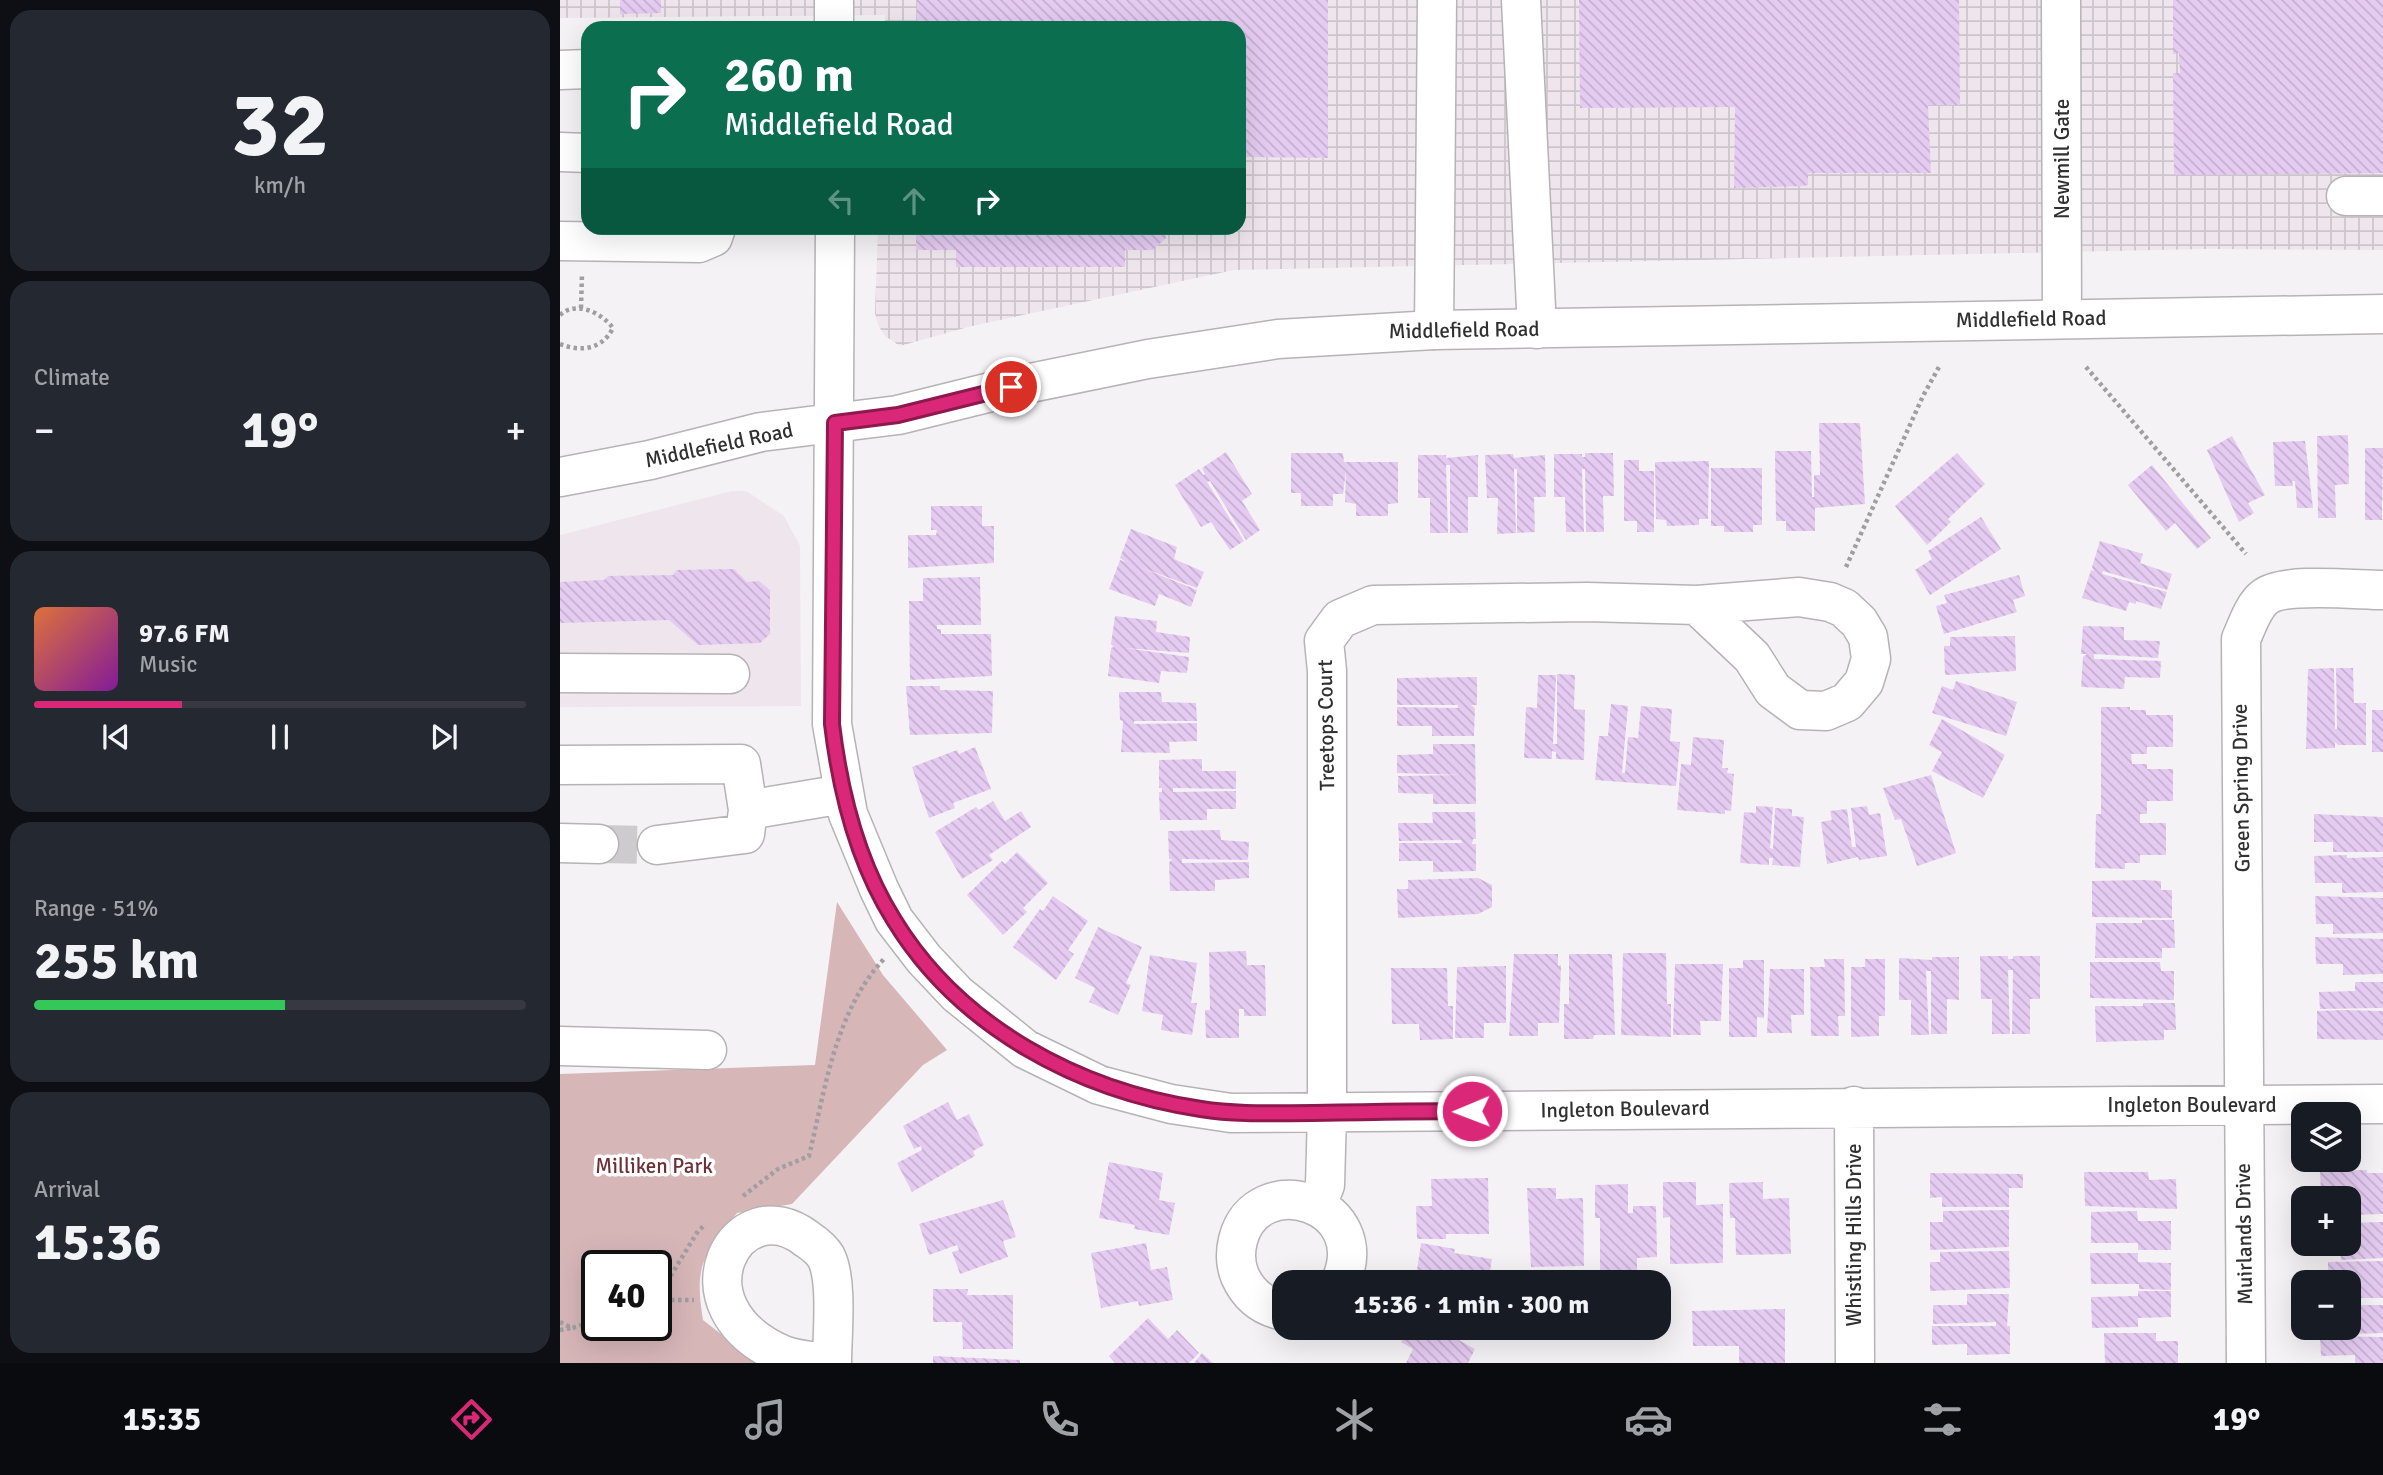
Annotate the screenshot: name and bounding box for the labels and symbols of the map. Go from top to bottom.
street label: Newmill Gate [2049,99,2075,219]
street label: Middlefield Road [1955,305,2107,333]
street label: Middlefield Road [1388,316,1540,344]
pin [981,357,1041,417]
street label: Middlefield Road [643,417,795,473]
street label: Treetops Court [1312,659,1340,791]
street label: Green Spring Drive [2227,703,2255,873]
position arrow [1435,1074,1509,1148]
street label: Ingleton Boulevard [2107,1092,2277,1118]
street label: Ingleton Boulevard [1540,1095,1710,1123]
street label: Whistling Hills Drive [1841,1143,1867,1327]
park label: Milliken Park [595,1153,713,1179]
street label: Muirlands Drive [2230,1163,2258,1305]
speed limit sign: 40 [581,1250,672,1341]

